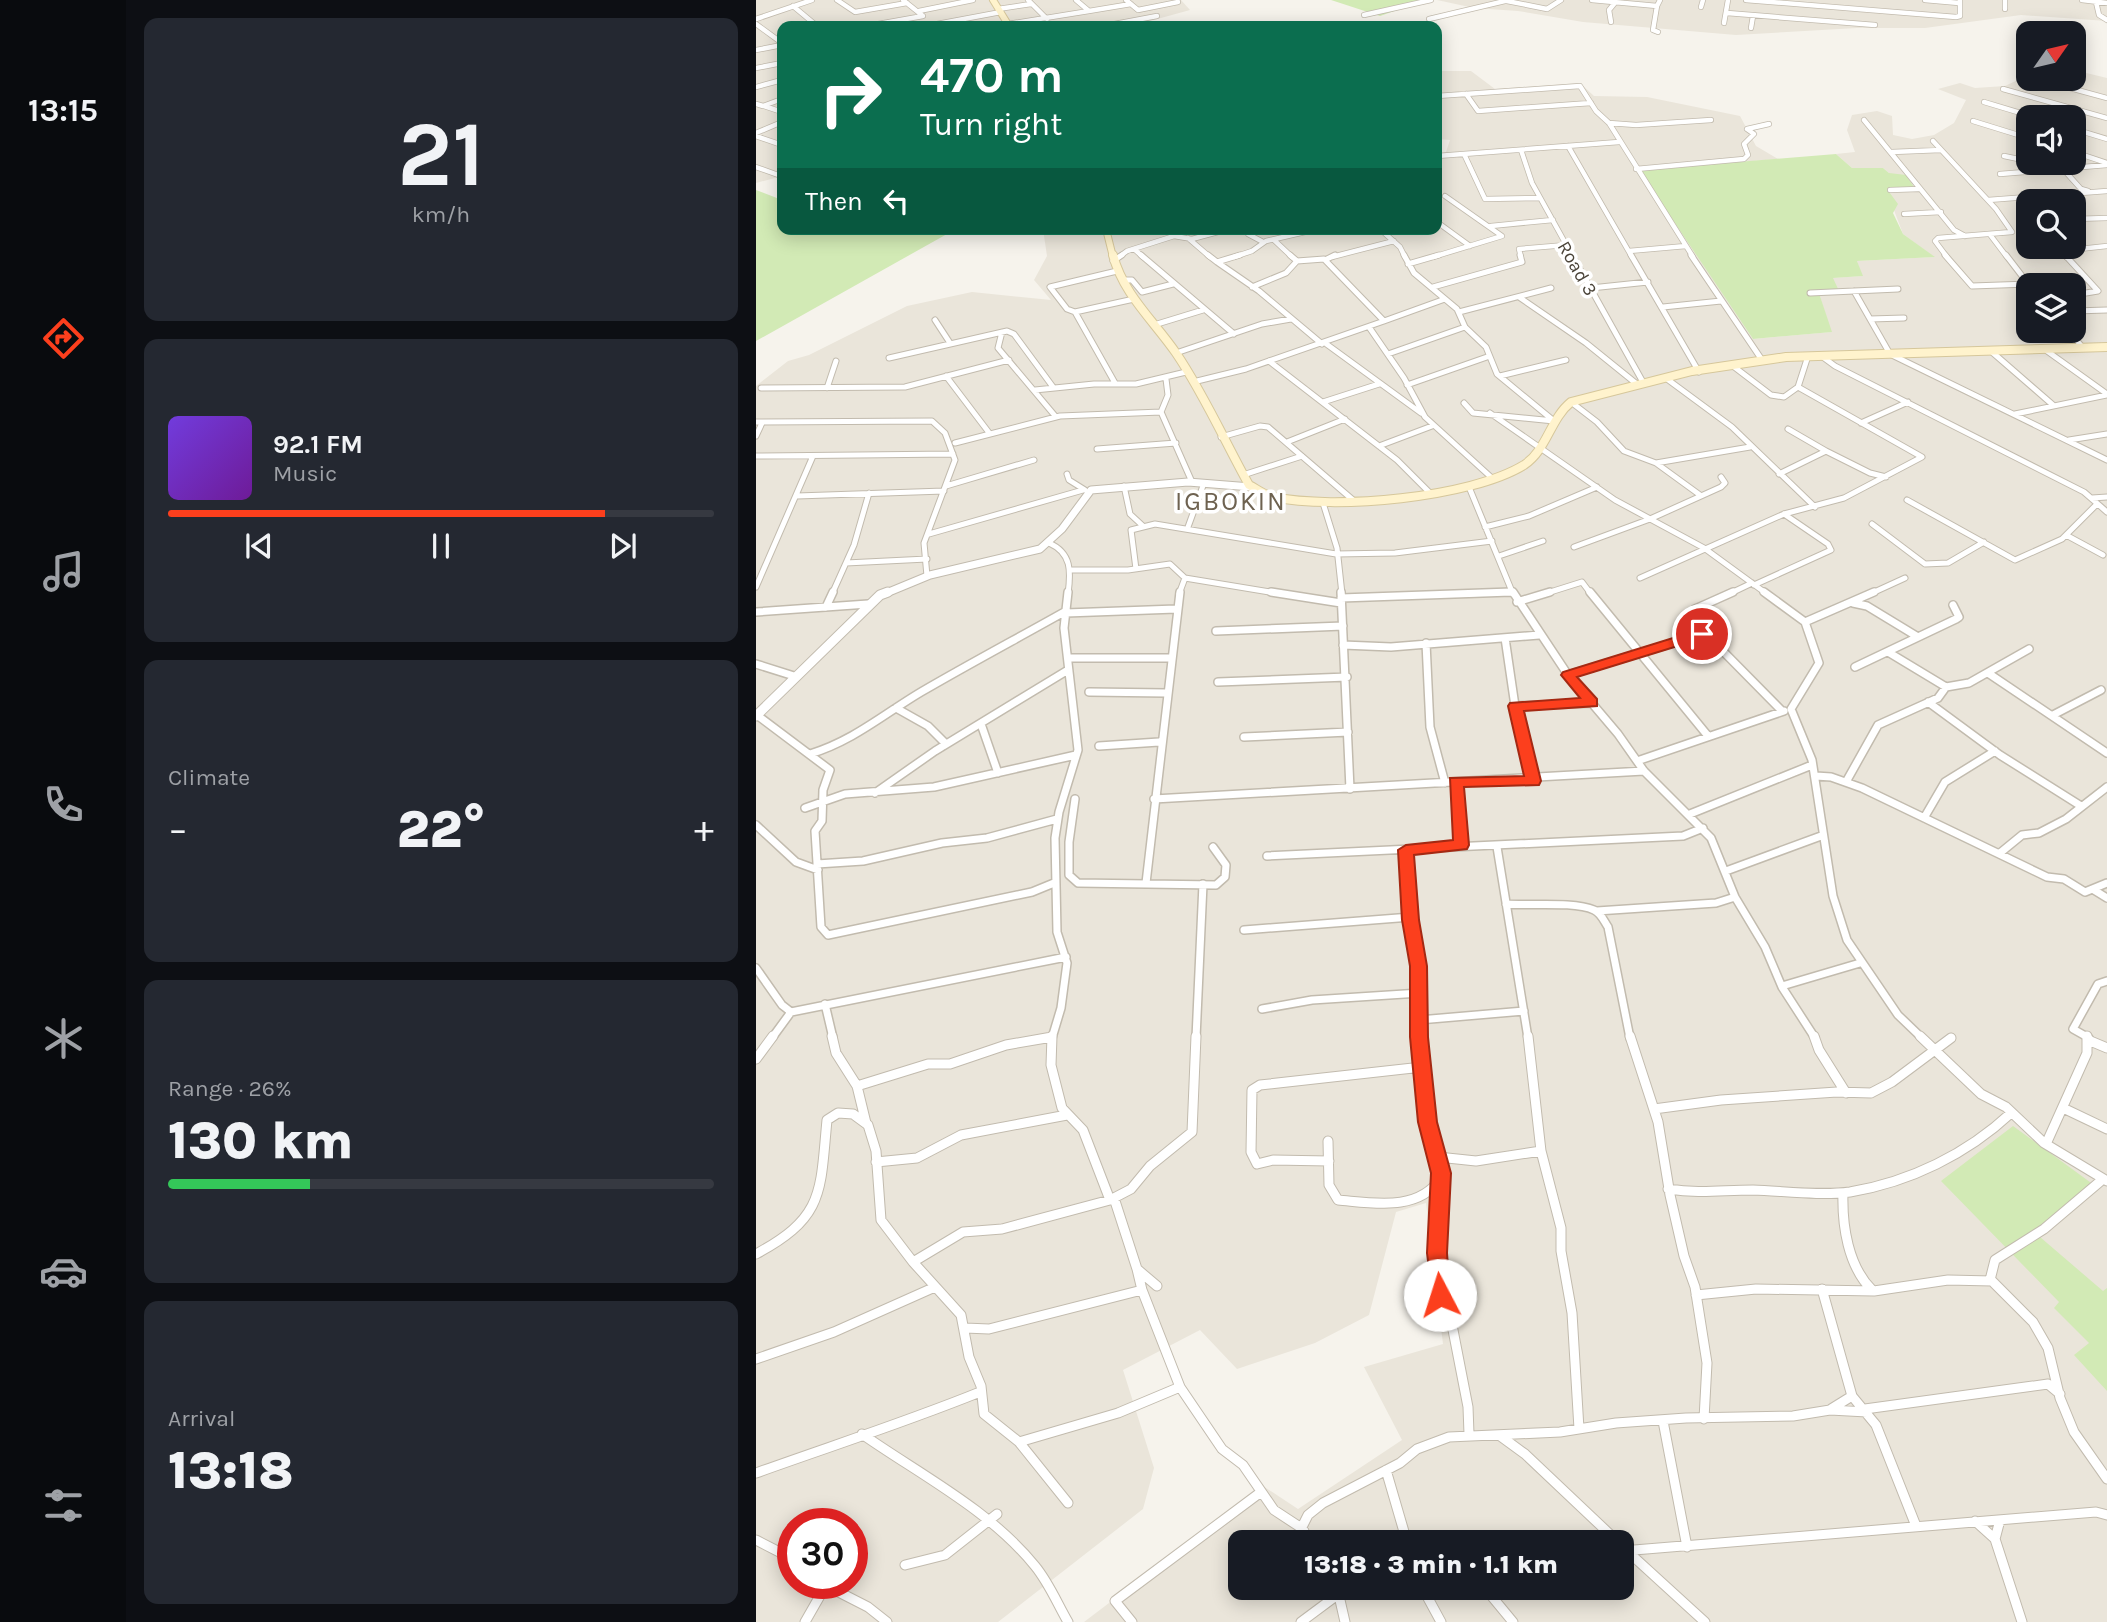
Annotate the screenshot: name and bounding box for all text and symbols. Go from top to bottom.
north arrow [2016,21,2086,91]
map controls [2016,21,2086,343]
text: 470 m [920,47,1063,104]
icon: right [805,49,896,140]
text: 13:15 [28,92,98,129]
text: 21 [397,102,485,208]
button: sound [2016,105,2086,175]
text: Turn right [920,106,1062,143]
icon: left [877,182,915,220]
text: Then [805,186,863,217]
button: search [2016,189,2086,259]
text: km/h [412,201,470,228]
street label: Road 3 [1553,237,1602,300]
button: layers [2016,273,2086,343]
icon: directions [39,314,88,363]
text: 92.1 FM [273,429,363,460]
text: Music [273,460,337,487]
district label: IGBOKIN [1175,486,1287,517]
icon: previous [240,527,278,565]
icon: pause [422,527,460,565]
icon: next [604,527,642,565]
icon: music [39,547,88,596]
pin [1672,604,1732,664]
icon: arrive [1683,615,1721,653]
text: Climate [168,764,250,791]
icon: phone [39,780,88,829]
text: 22° [397,799,485,860]
text: − [168,807,188,852]
text: + [694,807,714,852]
icon: climate [39,1014,88,1063]
text: Range · 26% [168,1075,292,1102]
text: 130 km [168,1110,353,1171]
icon: car [39,1247,88,1296]
position arrow [1403,1258,1477,1332]
text: Arrival [168,1405,235,1432]
text: 13:18 [168,1440,294,1501]
icon: filters [39,1481,88,1530]
speed limit sign: 30 [777,1508,868,1599]
text: 13:18 · 3 min · 1.1 km [1304,1549,1558,1580]

